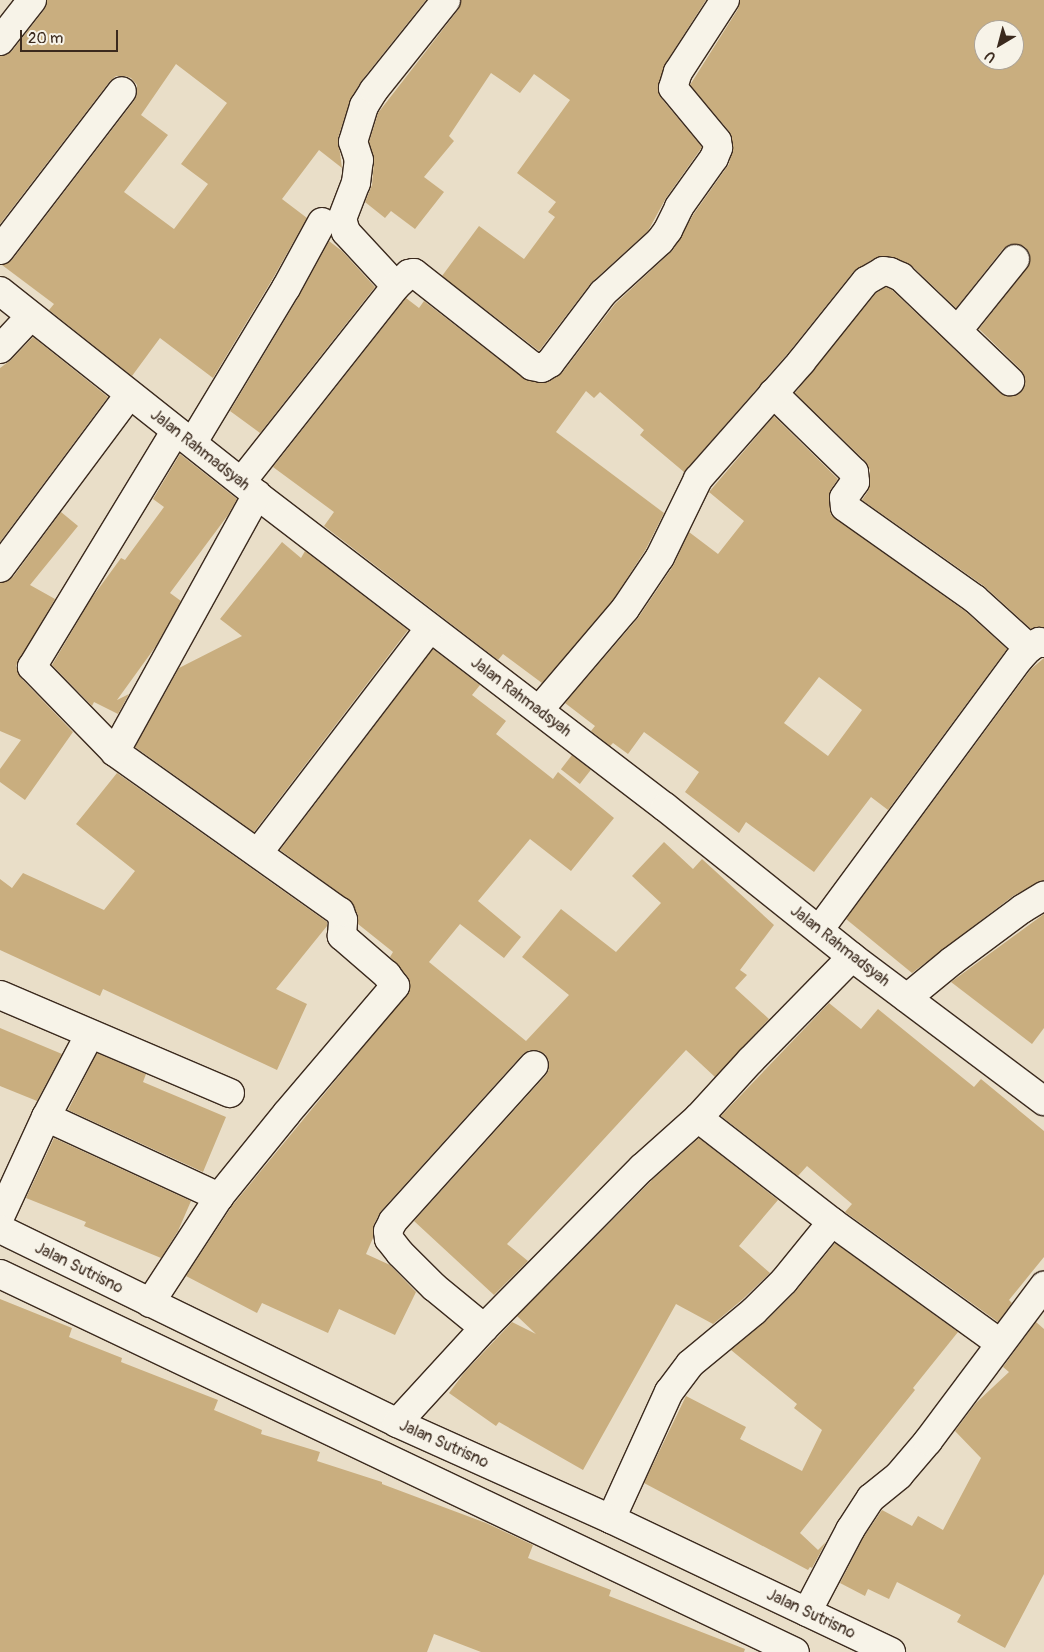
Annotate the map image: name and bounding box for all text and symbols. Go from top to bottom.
scale bar [22,20,120,52]
north arrow [974,20,1024,70]
text: 20 m [28,29,63,48]
text: U [981,47,999,66]
street label: Jalan Rahmadsyah [146,405,254,495]
street label: Jalan Rahmadsyah [467,653,575,741]
street label: Jalan Rahmadsyah [786,901,894,991]
street label: Jalan Sutrisno [32,1238,126,1298]
street label: Jalan Sutrisno [396,1416,492,1472]
street label: Jalan Sutrisno [763,1585,859,1643]

